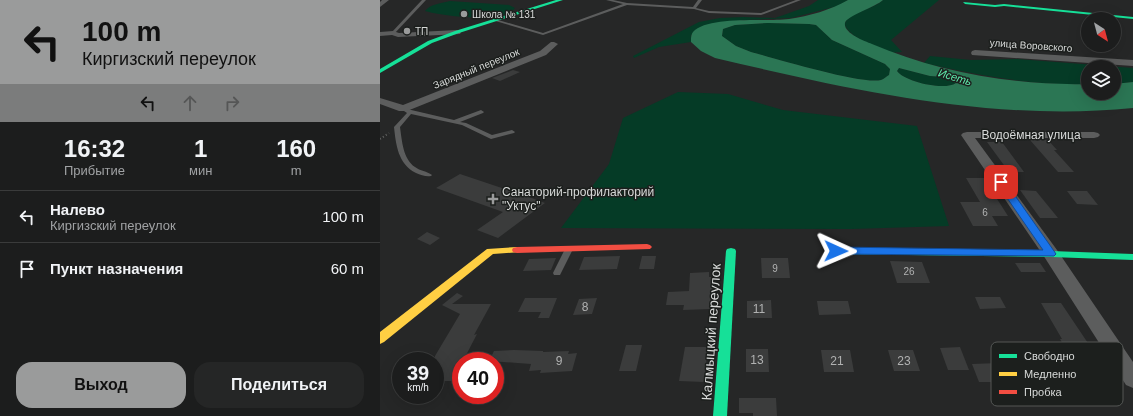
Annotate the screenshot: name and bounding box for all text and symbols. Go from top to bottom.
marker: Школа № 131 [459,9,469,19]
place label: Школа № 131 [472,9,536,20]
north arrow [1081,12,1121,52]
map controls [1081,12,1121,100]
icon: left [16,16,68,68]
text: 100 m [82,16,161,47]
marker: ТП [402,26,412,36]
place label: ТП [415,26,428,37]
street label: улица Воровского [989,37,1073,54]
street label: Зарядный переулок [431,46,521,91]
text: Киргизский переулок [82,49,256,69]
button: layers [1081,60,1121,100]
water label: Исеть [937,67,973,88]
icon: left [137,92,159,114]
icon: ahead [179,92,201,114]
icon: right [221,92,243,114]
street label: Водоёмная улица [981,128,1081,142]
text: 16:32 [64,135,125,162]
text: 1 [194,135,207,162]
text: 160 [276,135,316,162]
text: Прибытие [64,163,125,178]
text: мин [189,163,212,178]
text: m [291,163,302,178]
pin [984,165,1018,199]
icon: arrive [990,171,1012,193]
place label: Санаторий-профилакторий "Уктус" [502,185,654,213]
marker: Санаторий-профилакторий "Уктус" [487,193,499,205]
text: Налево [50,201,105,218]
icon: left [16,206,38,228]
house number: 6 [982,207,988,218]
text: 100 m [322,208,364,225]
text: Киргизский переулок [50,218,176,233]
position arrow [815,230,857,272]
icon: arrive [16,258,38,280]
text: Пункт назначения [50,260,183,277]
text: 60 m [331,260,364,277]
street label: Калмыцкий переулок [698,262,724,401]
house number: 9 [772,263,778,274]
house number: 26 [903,266,915,277]
house number: 8 [582,300,589,314]
house number: 11 [753,302,766,316]
legend [991,342,1123,406]
text: Свободно [1024,350,1075,362]
speed limit sign: 40 [452,352,504,404]
house number: 13 [750,353,764,367]
house number: 9 [556,354,563,368]
house number: 21 [830,354,844,368]
house number: 23 [897,354,911,368]
button: Выход [16,362,186,408]
button: Поделиться [194,362,364,408]
text: 39 [407,362,429,384]
text: Медленно [1024,368,1076,380]
text: km/h [407,382,429,393]
text: Пробка [1024,386,1062,398]

